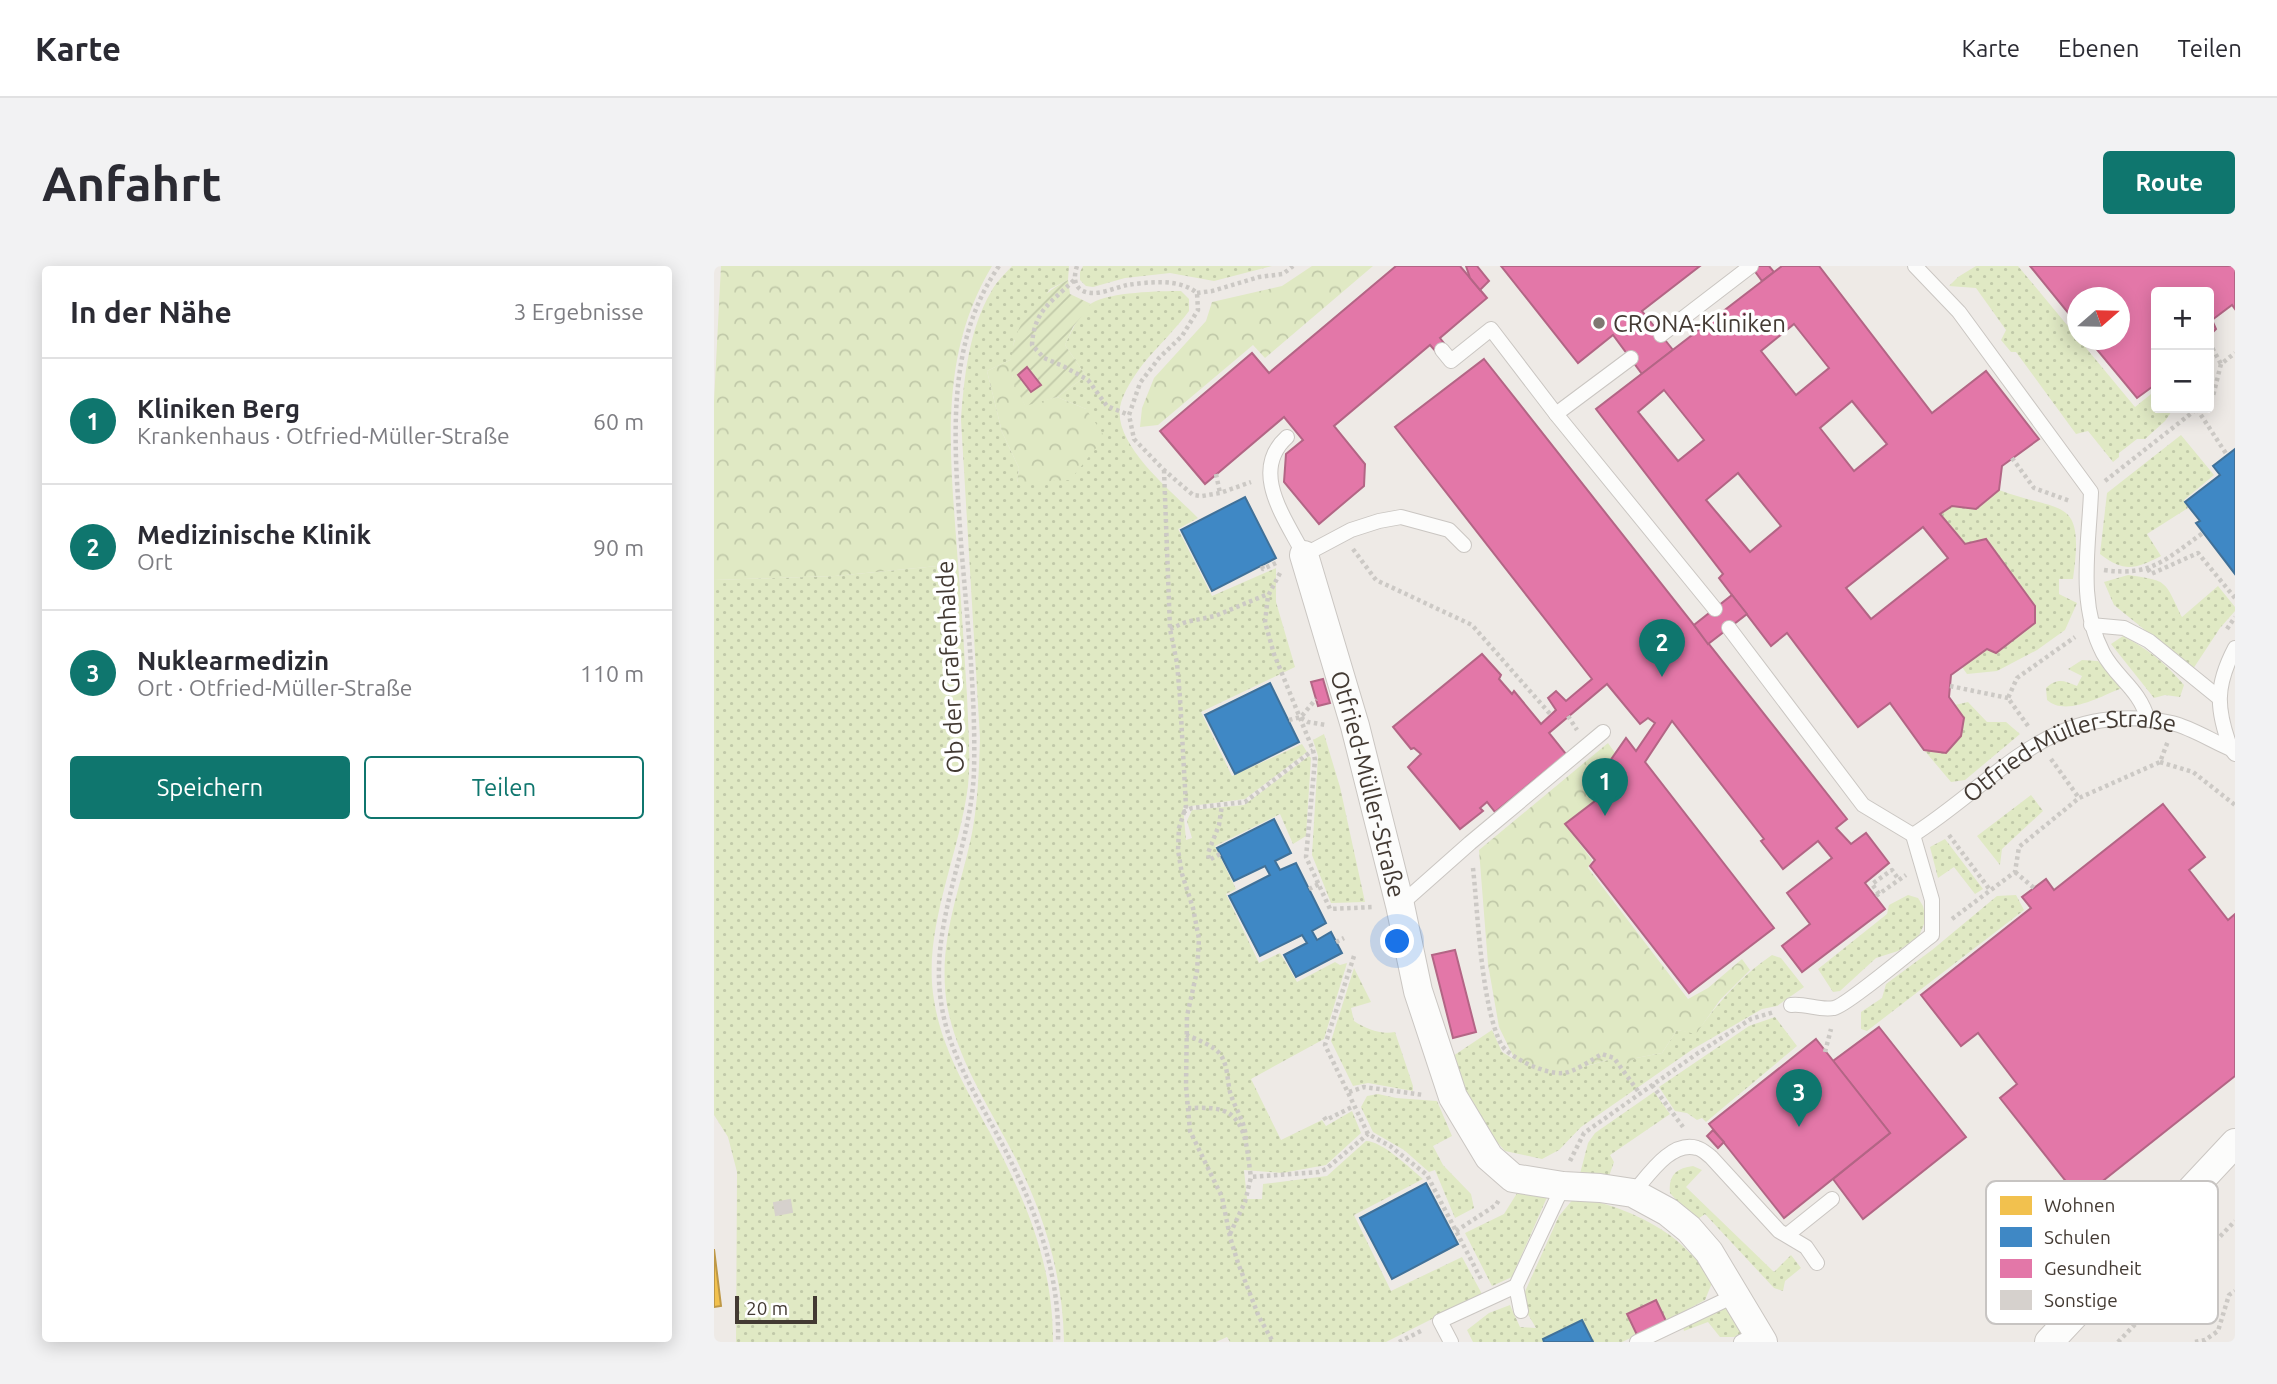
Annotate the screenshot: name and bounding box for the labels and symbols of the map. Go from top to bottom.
north arrow [2067,287,2130,350]
place label: CRONA-Kliniken [1613,310,1786,337]
marker: CRONA-Kliniken [1591,315,1607,331]
street label: Ob der Grafenhalde [931,560,969,774]
pin: 2 [1639,619,1685,677]
street label: Otfried-Müller-Straße [1326,667,1411,900]
street label: Otfried-Müller-Straße [1957,704,2179,807]
pin: 1 [1582,758,1628,816]
your location [1380,924,1414,958]
pin: 3 [1776,1069,1822,1127]
legend [1986,1181,2218,1324]
text: Wohnen [2044,1194,2115,1216]
text: Schulen [2044,1226,2111,1248]
text: Gesundheit [2044,1257,2142,1279]
text: Sonstige [2044,1289,2118,1311]
scale bar [735,1293,817,1325]

